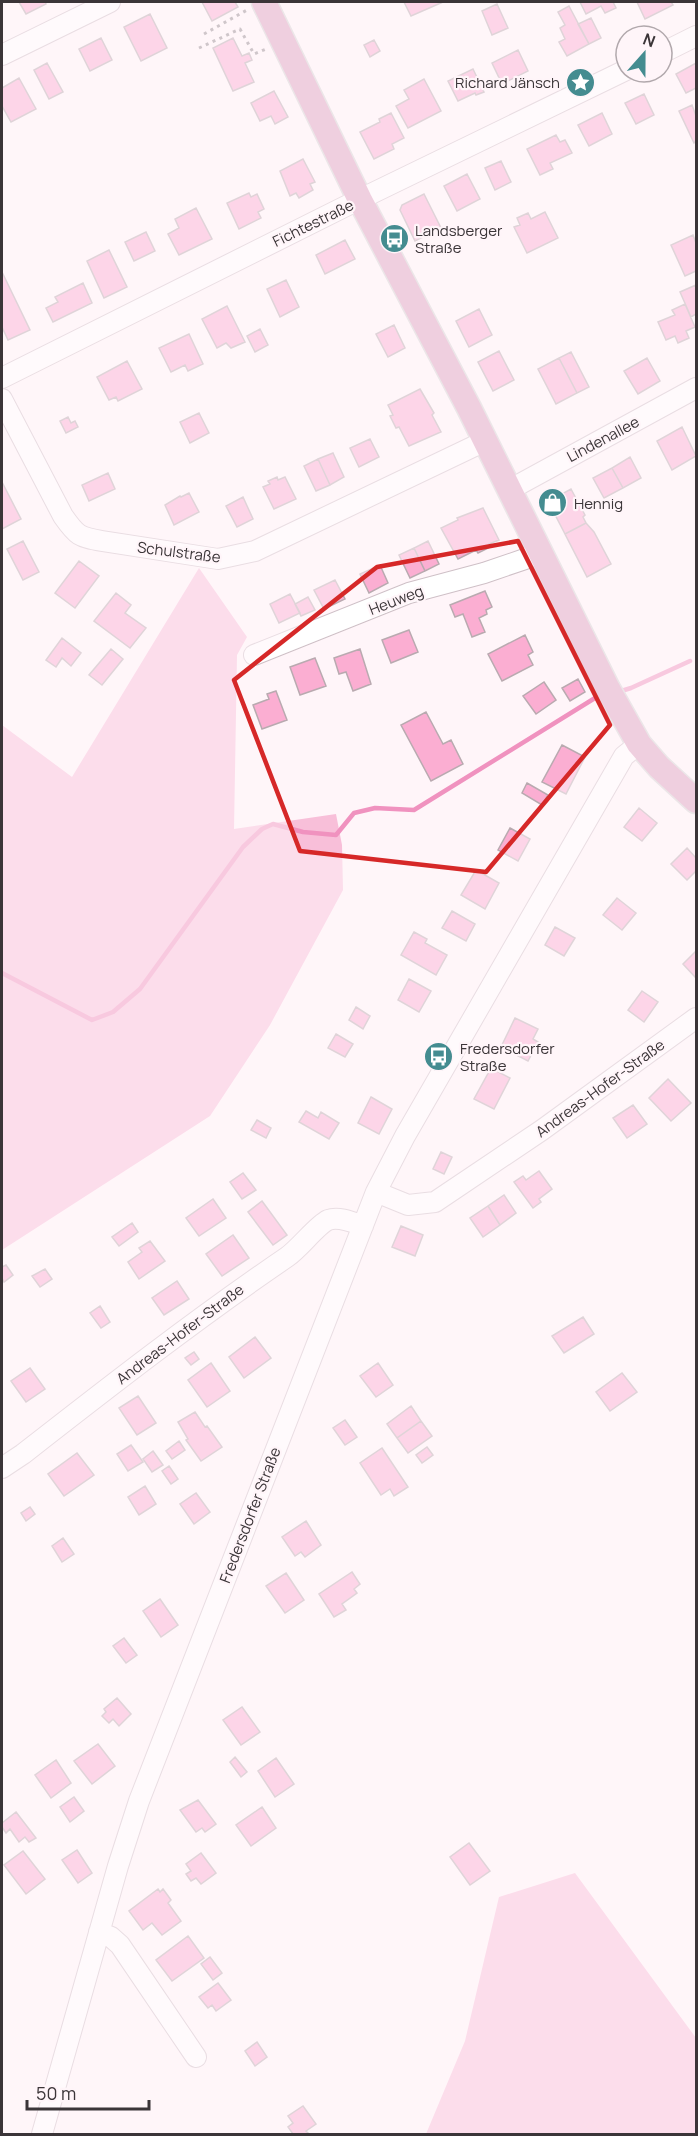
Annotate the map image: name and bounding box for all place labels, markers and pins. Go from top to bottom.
place icon: Richard Jänsch [565,66,597,98]
place label: Richard Jänsch [455,72,560,93]
place label: Landsberger Straße [415,220,503,258]
bus stop icon: Landsberger Straße [378,223,410,255]
shop icon: Hennig [537,487,569,519]
place label: Hennig [574,493,623,514]
place label: Fredersdorfer Straße [460,1038,555,1076]
bus stop icon: Fredersdorfer Straße [423,1041,455,1073]

